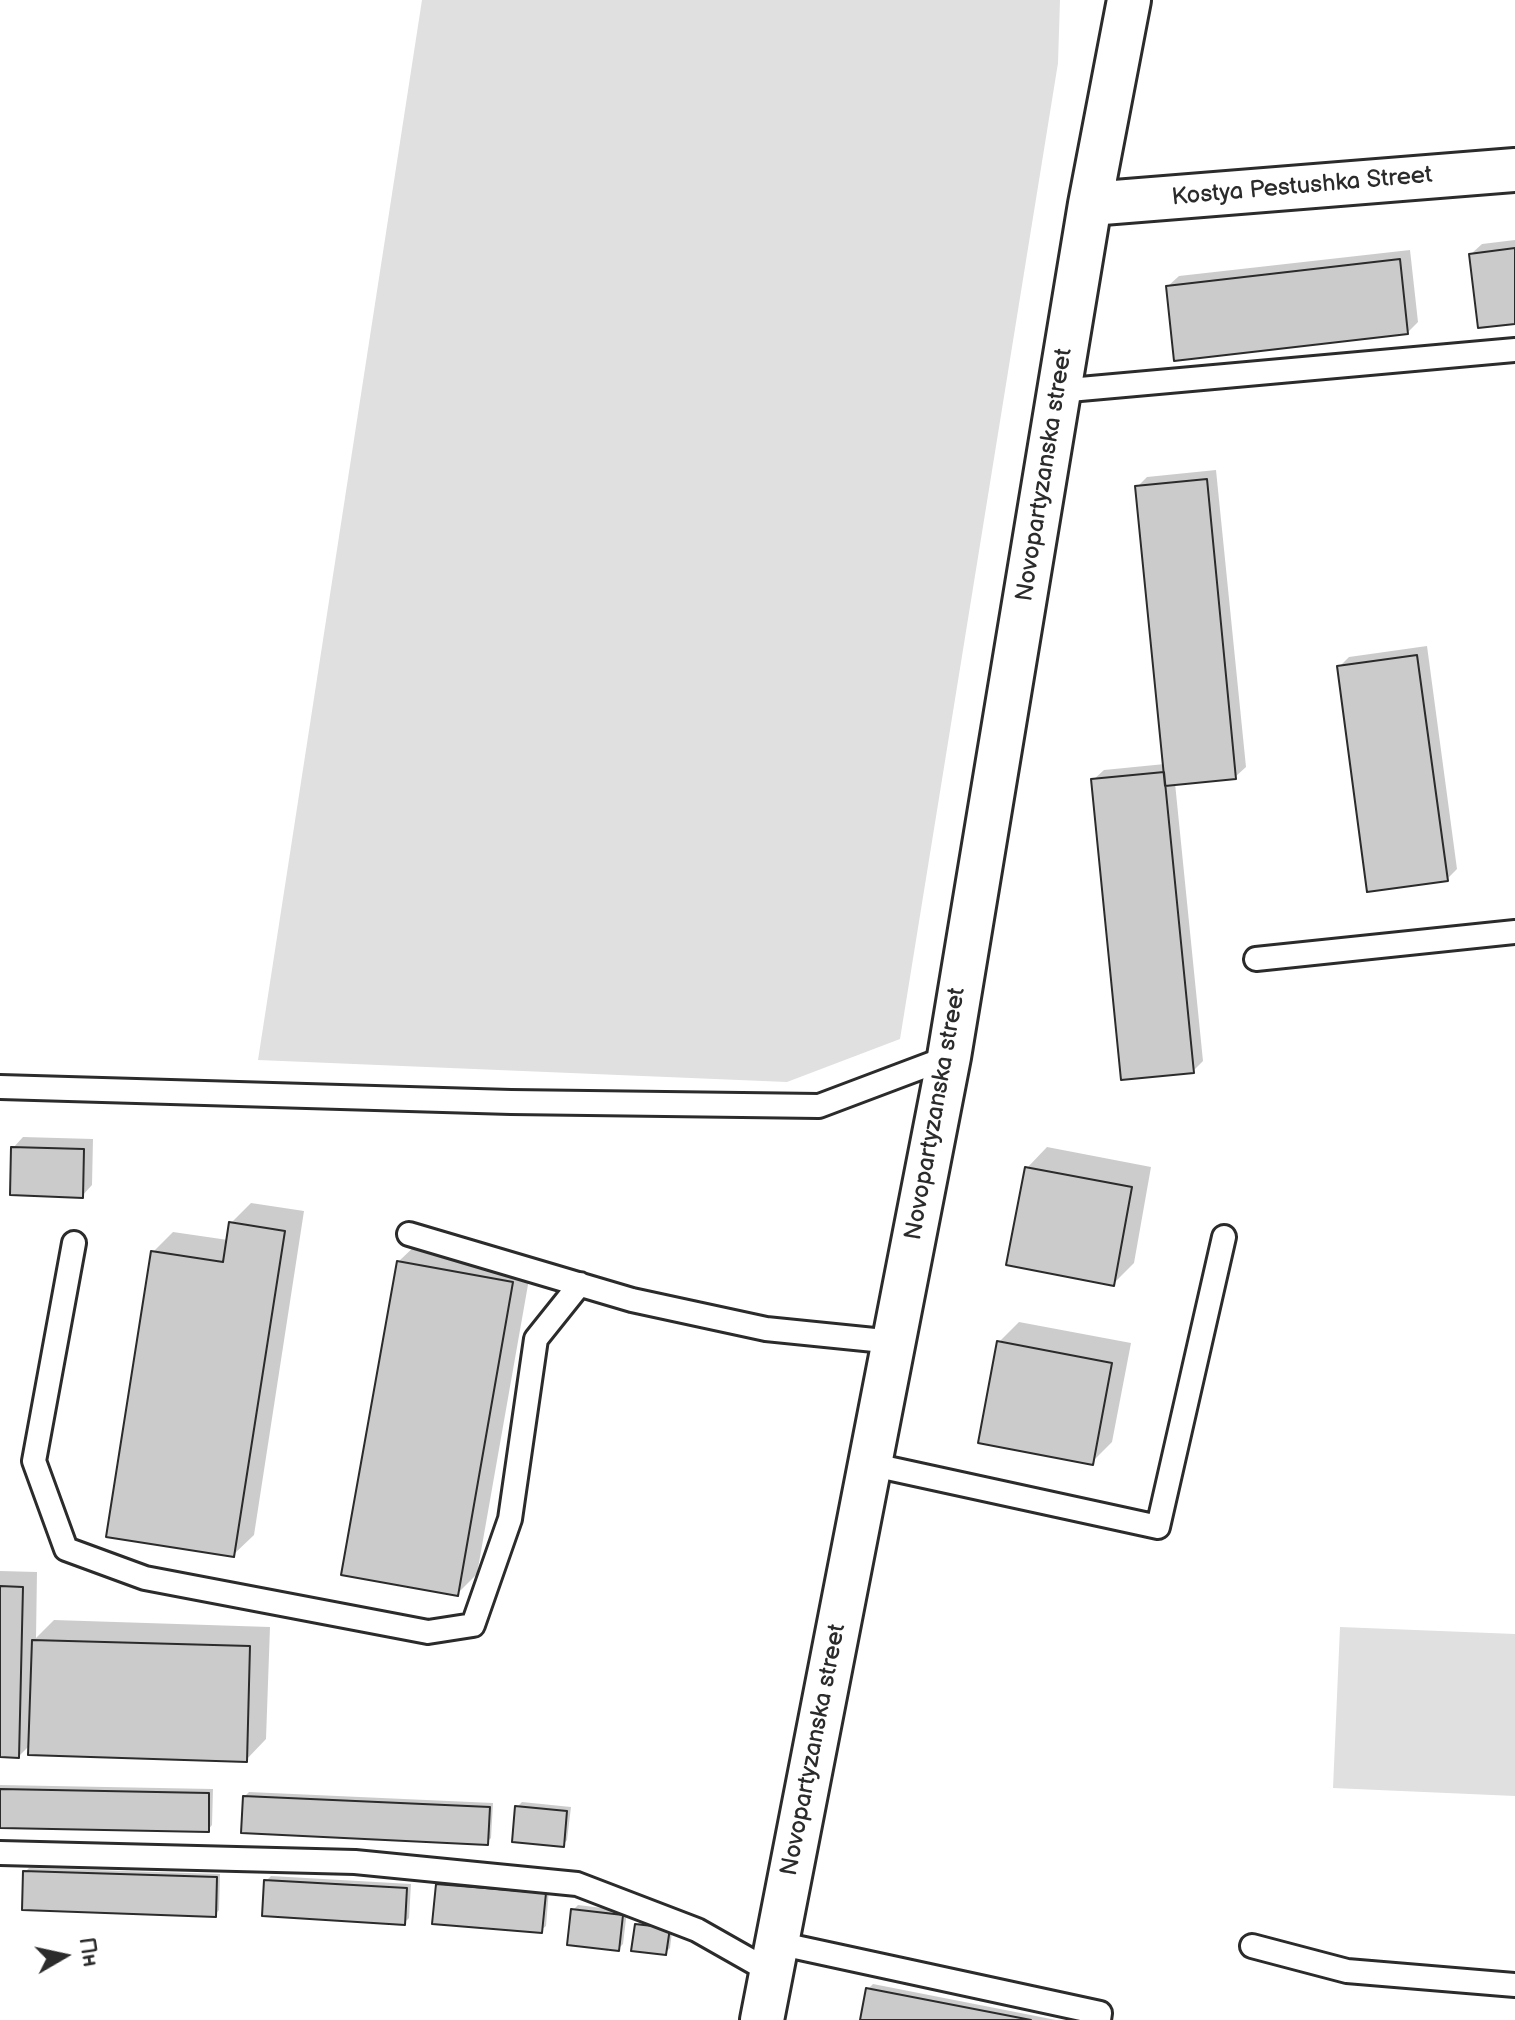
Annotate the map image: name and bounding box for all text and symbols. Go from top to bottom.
street label: Kostya Pestushka Street [1170,161,1434,213]
street label: Novopartyzanska street [1011,346,1079,604]
street label: Novopartyzanska street [900,985,972,1243]
street label: Novopartyzanska street [775,1622,853,1878]
north arrow [24,1916,104,1996]
text: Пн [73,1936,104,1969]

